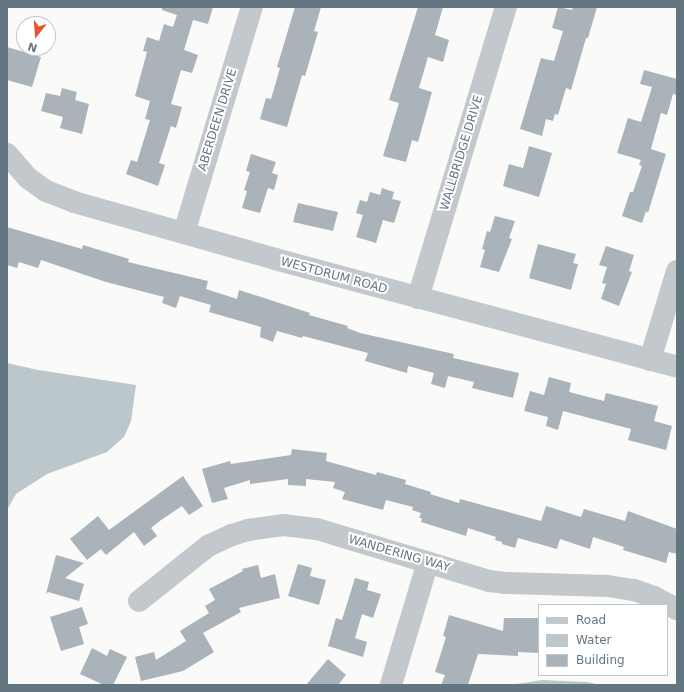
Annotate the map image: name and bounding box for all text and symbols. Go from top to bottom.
north arrow [16,16,56,56]
text: N [26,39,39,55]
street label: ABERDEEN DRIVE [196,67,240,173]
street label: WALLBRIDGE DRIVE [438,94,486,212]
street label: WESTDRUM ROAD [279,255,389,297]
street label: WANDERING WAY [347,533,451,575]
legend [538,604,668,676]
text: Road [576,613,606,627]
text: Water [576,633,611,647]
text: Building [576,653,625,667]

